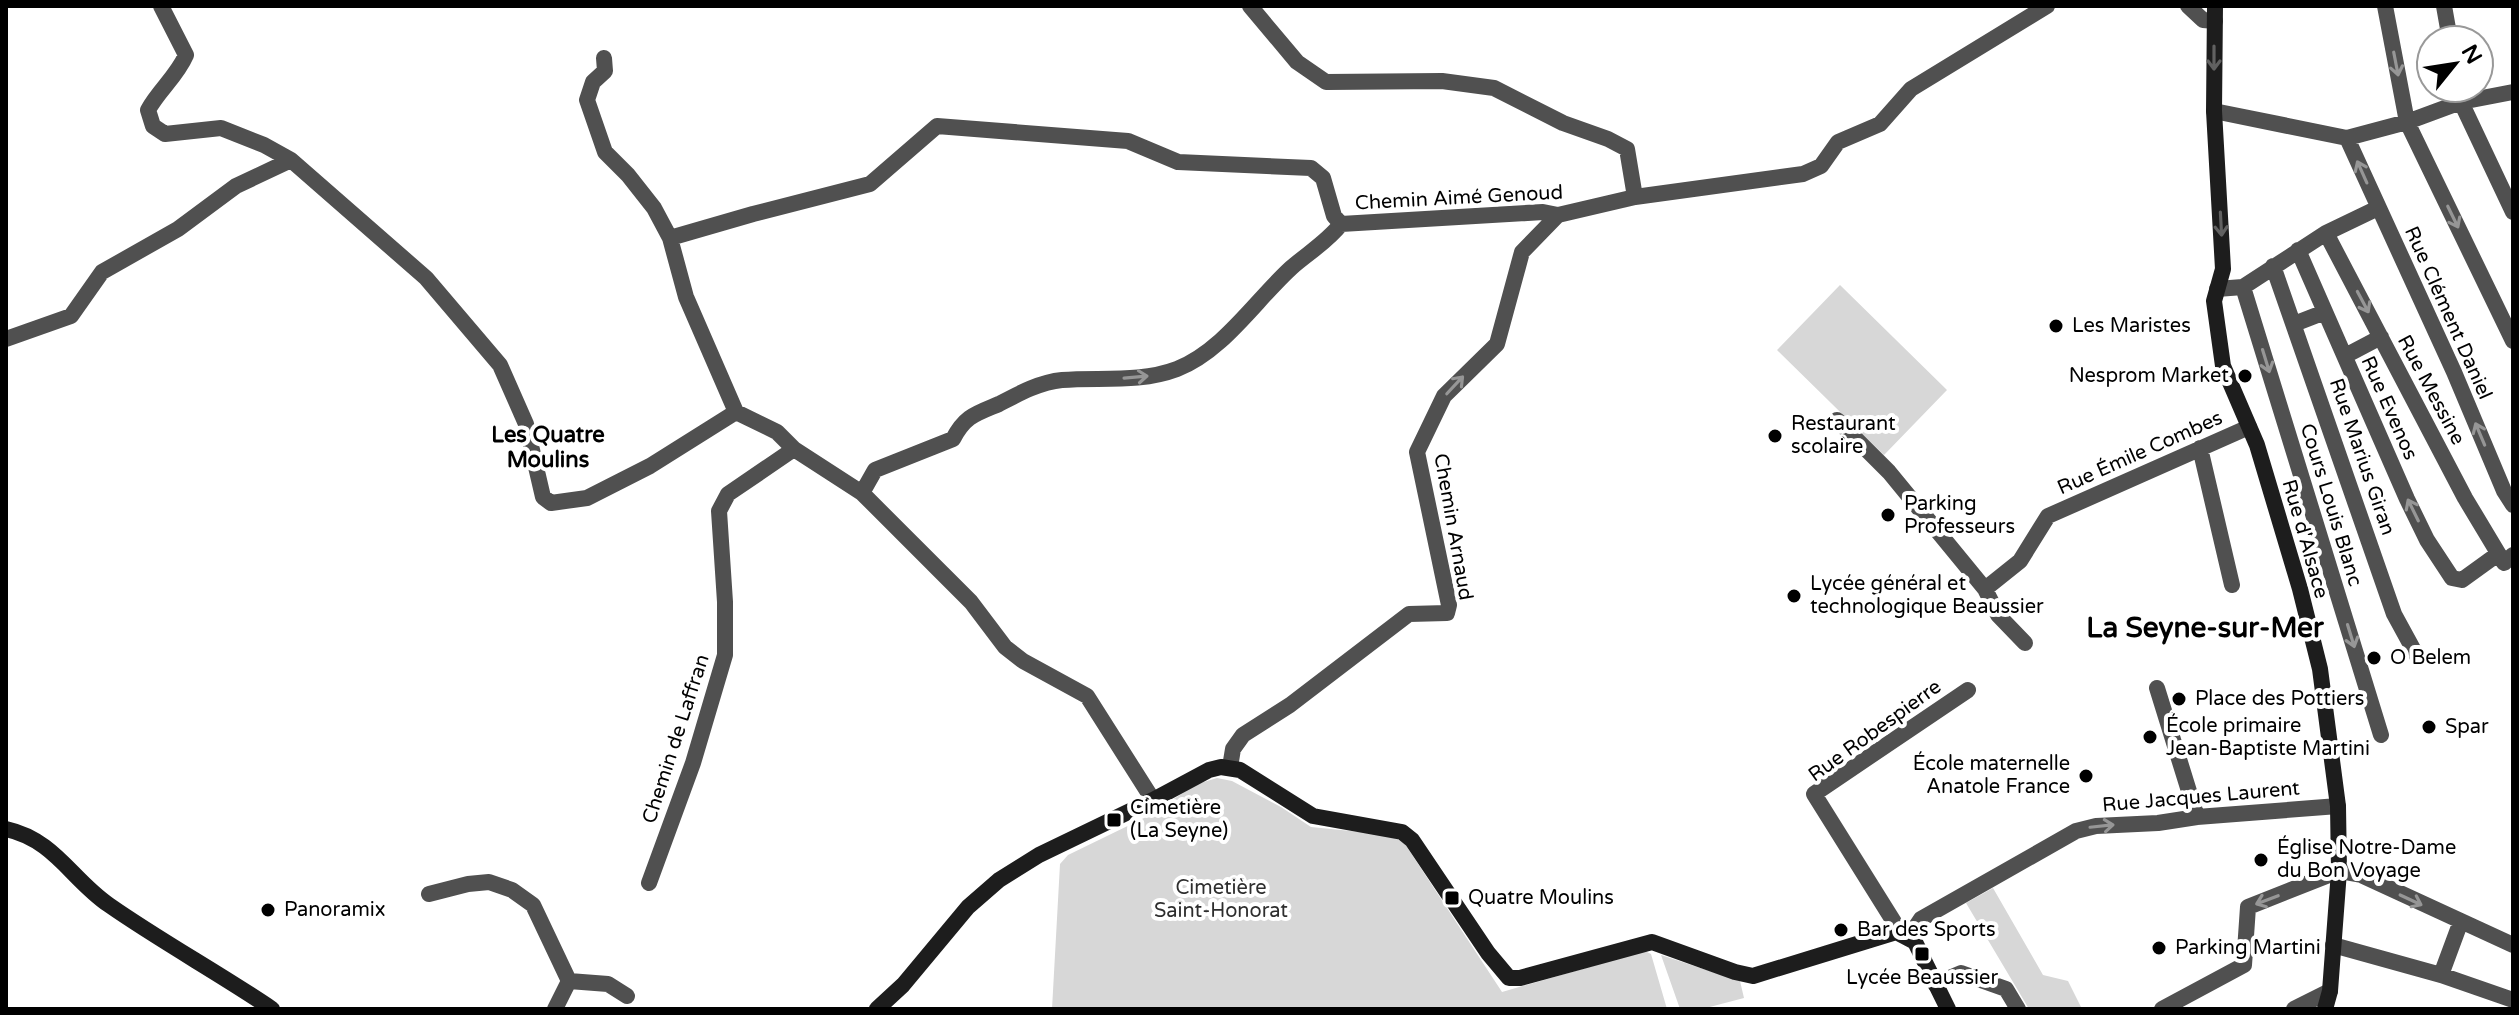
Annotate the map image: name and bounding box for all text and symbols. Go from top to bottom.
north arrow [2415,24,2495,104]
text: N [2456,40,2487,69]
one-way arrow [2207,44,2222,71]
one-way arrow [2389,51,2404,76]
one-way arrow [2354,160,2369,184]
street label: Chemin Aimé Genoud [1354,181,1564,215]
one-way arrow [2446,205,2461,229]
one-way arrow [2213,210,2228,237]
street label: Rue Clément Daniel [2399,223,2497,403]
one-way arrow [2355,290,2371,313]
place label: Les Maristes [2072,314,2191,338]
marker: Les Maristes [2047,317,2065,335]
street label: Rue Messine [2392,331,2470,449]
one-way arrow [2259,348,2274,374]
street label: Rue Evenos [2355,352,2423,464]
place label: Nesprom Market [2069,364,2229,388]
marker: Nesprom Market [2236,367,2254,385]
one-way arrow [1123,370,1149,385]
one-way arrow [1446,375,1465,395]
street label: Rue Marius Giran [2324,375,2400,539]
street label: Rue Émile Combes [2053,405,2226,500]
place label: Restaurant scolaire [1791,412,1896,459]
street label: Cours Louis Blanc [2295,421,2367,589]
district label: Les Quatre Moulins [491,422,605,473]
one-way arrow [2472,422,2487,447]
marker: Restaurant scolaire [1766,427,1784,445]
street label: Chemin Arnaud [1428,452,1478,602]
street label: Rue d'Alsace [2277,477,2333,601]
place label: Parking Professeurs [1904,492,2015,539]
one-way arrow [2405,499,2420,523]
marker: Parking Professeurs [1879,506,1897,524]
place label: Lycée général et technologique Beaussier [1810,572,2044,619]
marker: Lycée général et technologique Beaussier [1785,587,1803,605]
district label: La Seyne-sur-Mer [2086,611,2325,645]
one-way arrow [2344,623,2359,649]
place label: O Belem [2390,646,2471,670]
marker: O Belem [2365,649,2383,667]
street label: Chemin de Laffran [637,651,715,827]
street label: Rue Robespierre [1804,675,1946,787]
place label: Place des Pottiers [2195,687,2364,711]
marker: Place des Pottiers [2170,690,2188,708]
place label: École primaire Jean-Baptiste Martini [2166,713,2370,761]
place label: Spar [2445,715,2489,739]
marker: Spar [2420,718,2438,736]
marker: École primaire Jean-Baptiste Martini [2141,728,2159,746]
place label: École maternelle Anatole France [1913,751,2070,799]
marker: École maternelle Anatole France [2077,767,2095,785]
street label: Rue Jacques Laurent [2101,776,2301,818]
place label: Cimetière (La Seyne) [1130,796,1228,843]
marker: Cimetière (La Seyne) [1105,811,1123,829]
one-way arrow [2089,819,2115,834]
place label: Église Notre-Dame du Bon Voyage [2277,835,2456,883]
marker: Église Notre-Dame du Bon Voyage [2252,851,2270,869]
park label: Cimetière Saint-Honorat [1154,876,1288,923]
place label: Quatre Moulins [1468,886,1614,910]
marker: Quatre Moulins [1443,889,1461,907]
one-way arrow [2255,893,2280,908]
one-way arrow [2399,893,2423,908]
place label: Panoramix [284,898,386,922]
marker: Panoramix [259,901,277,919]
place label: Bar des Sports [1857,918,1996,942]
marker: Bar des Sports [1832,921,1850,939]
place label: Parking Martini [2175,936,2321,960]
marker: Parking Martini [2150,939,2168,957]
marker: Lycée Beaussier [1913,945,1931,963]
place label: Lycée Beaussier [1846,966,1998,990]

